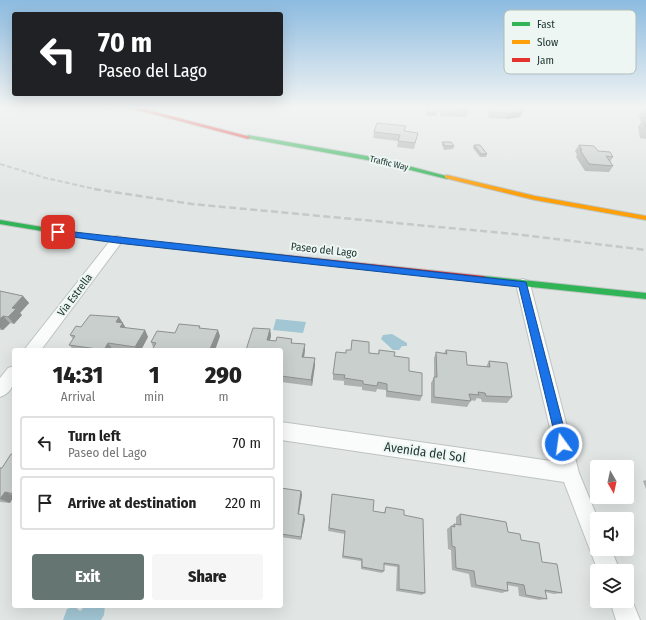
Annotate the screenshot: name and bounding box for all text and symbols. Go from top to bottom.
legend [504,10,636,74]
text: Fast [537,18,555,31]
text: 70 m [98,26,152,59]
icon: left [32,28,84,80]
text: Slow [537,36,558,49]
text: Jam [537,54,554,67]
text: Paseo del Lago [98,60,207,82]
street label: Traffic Way [369,154,409,172]
pin [41,215,75,249]
icon: arrive [47,221,69,243]
street label: Paseo del Lago [290,240,358,260]
street label: Via Estrella [55,271,95,319]
text: 14:31 [53,361,103,389]
text: 1 [149,361,159,389]
text: 290 [205,361,242,389]
text: Arrival [61,389,95,404]
text: min [144,389,164,404]
text: m [219,389,229,404]
position arrow [541,423,583,465]
text: Turn left [68,427,121,445]
icon: left [34,432,56,454]
text: 70 m [232,434,261,452]
street label: Avenida del Sol [383,439,467,465]
text: Paseo del Lago [68,445,147,460]
north arrow [590,460,634,504]
map controls [590,460,634,608]
icon: arrive [34,492,56,514]
text: Arrive at destination [68,494,196,512]
text: 220 m [225,494,261,512]
button: sound [590,512,634,556]
button: Exit [32,554,144,600]
button: Share [152,554,263,600]
button: layers [590,564,634,608]

